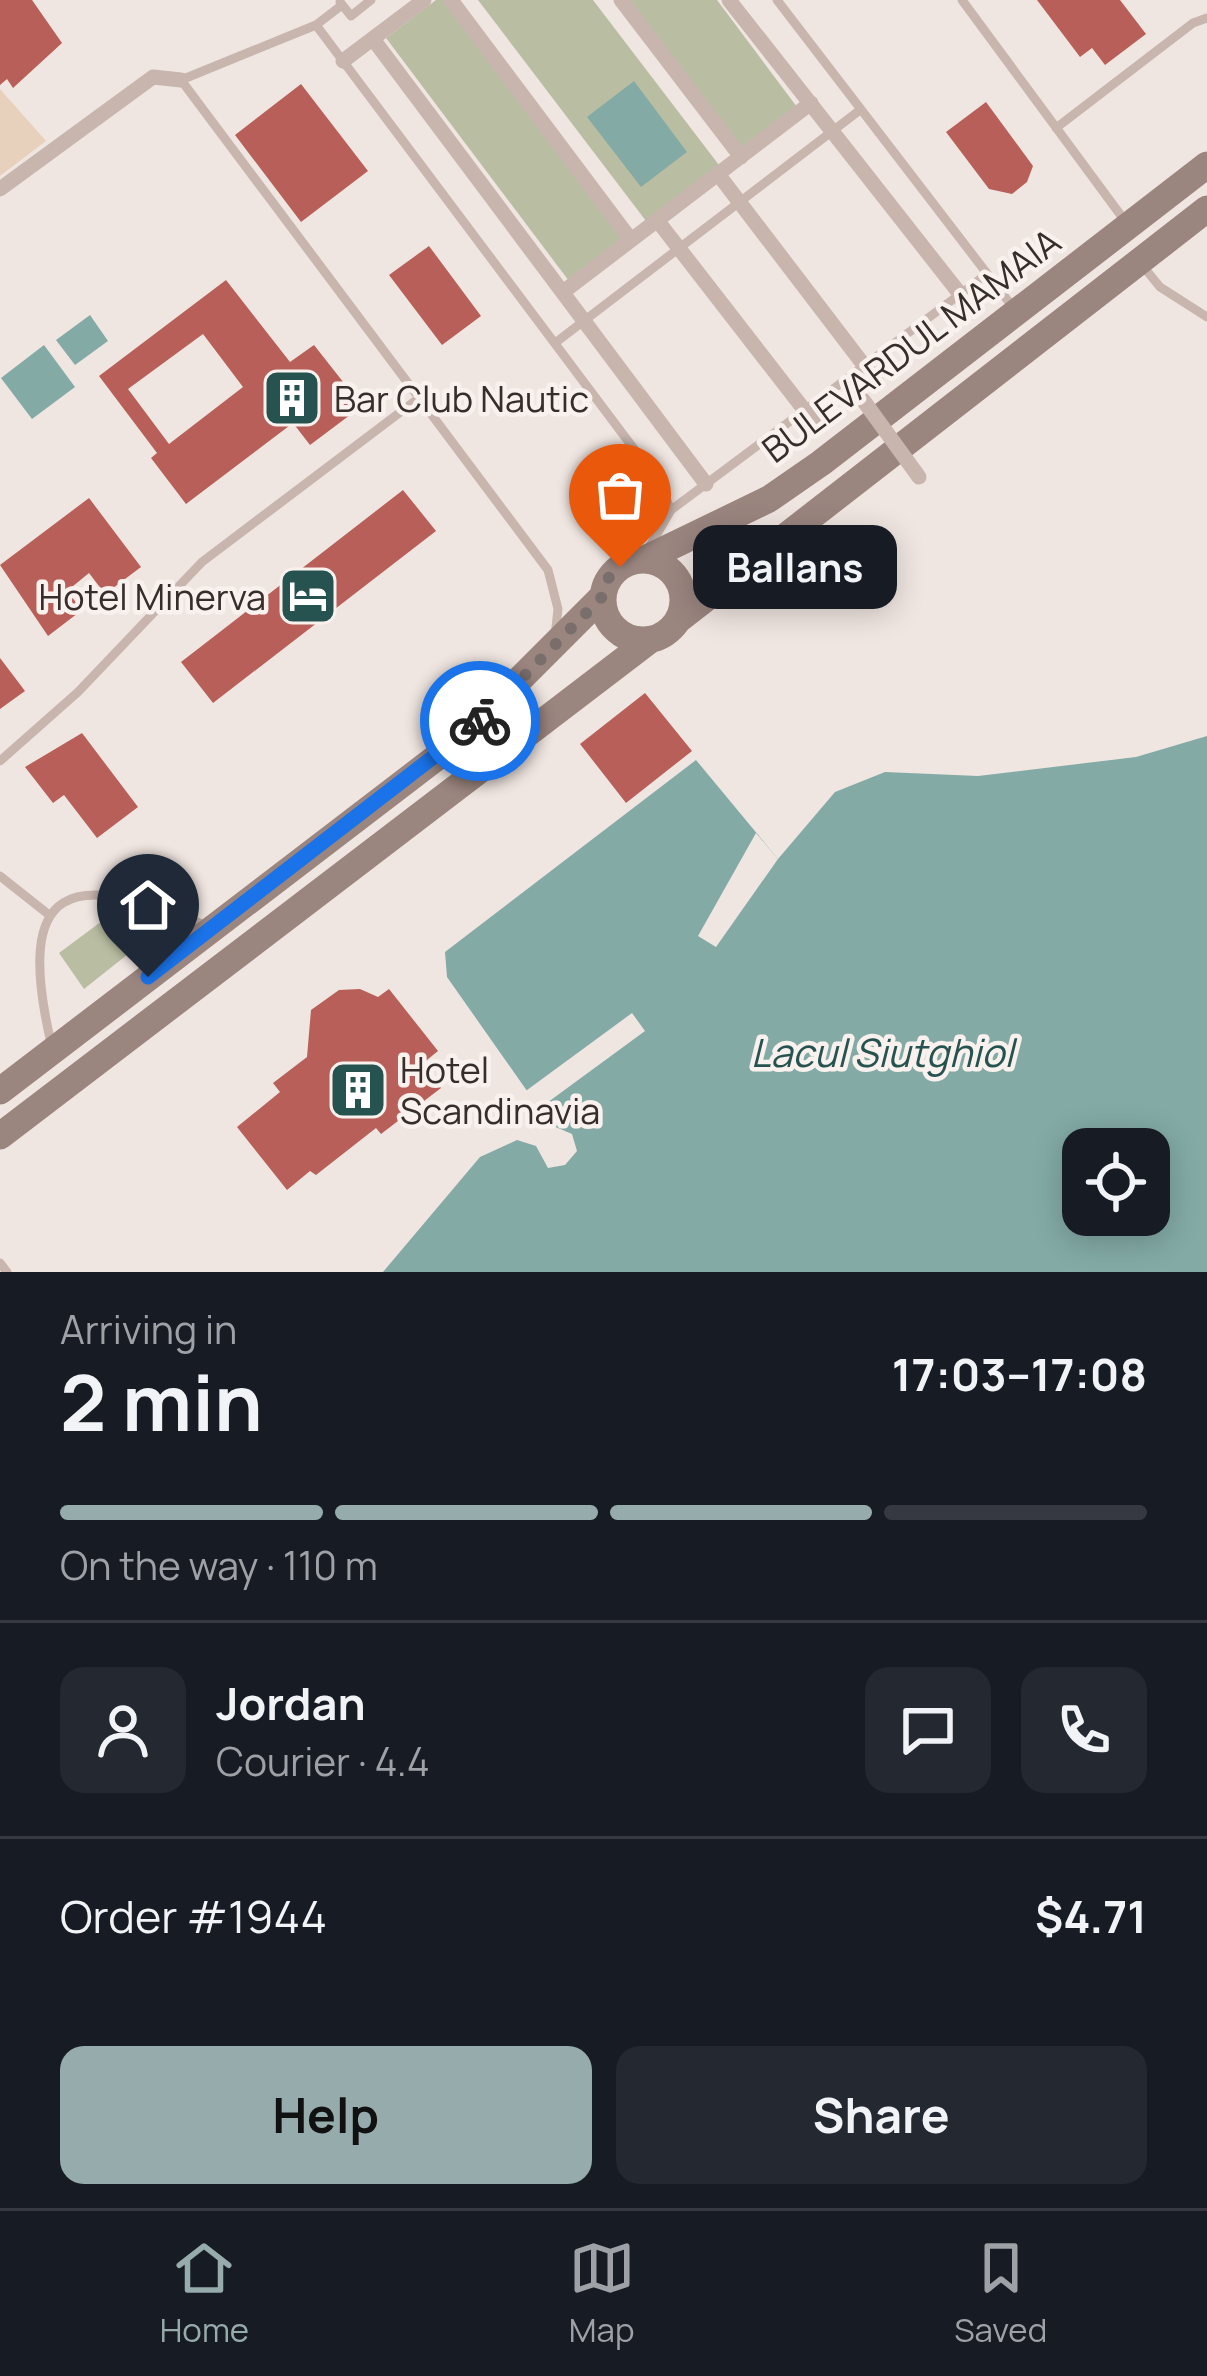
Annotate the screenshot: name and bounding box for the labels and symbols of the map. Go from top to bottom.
street label: BULEVARDUL MAMAIA [752,217,1070,473]
building icon: Bar Club Nautic [261,367,323,429]
place label: Bar Club Nautic [334,374,589,423]
pin [569,444,671,567]
callout: Ballans [692,525,896,609]
hotel icon: Hotel Minerva [277,565,339,627]
place label: Hotel Minerva [39,572,266,621]
courier [420,661,540,781]
pin [97,854,199,977]
water label: Lacul Siutghiol [751,1025,1018,1079]
place label: Hotel Scandinavia [400,1045,600,1135]
building icon: Hotel Scandinavia [327,1059,389,1121]

